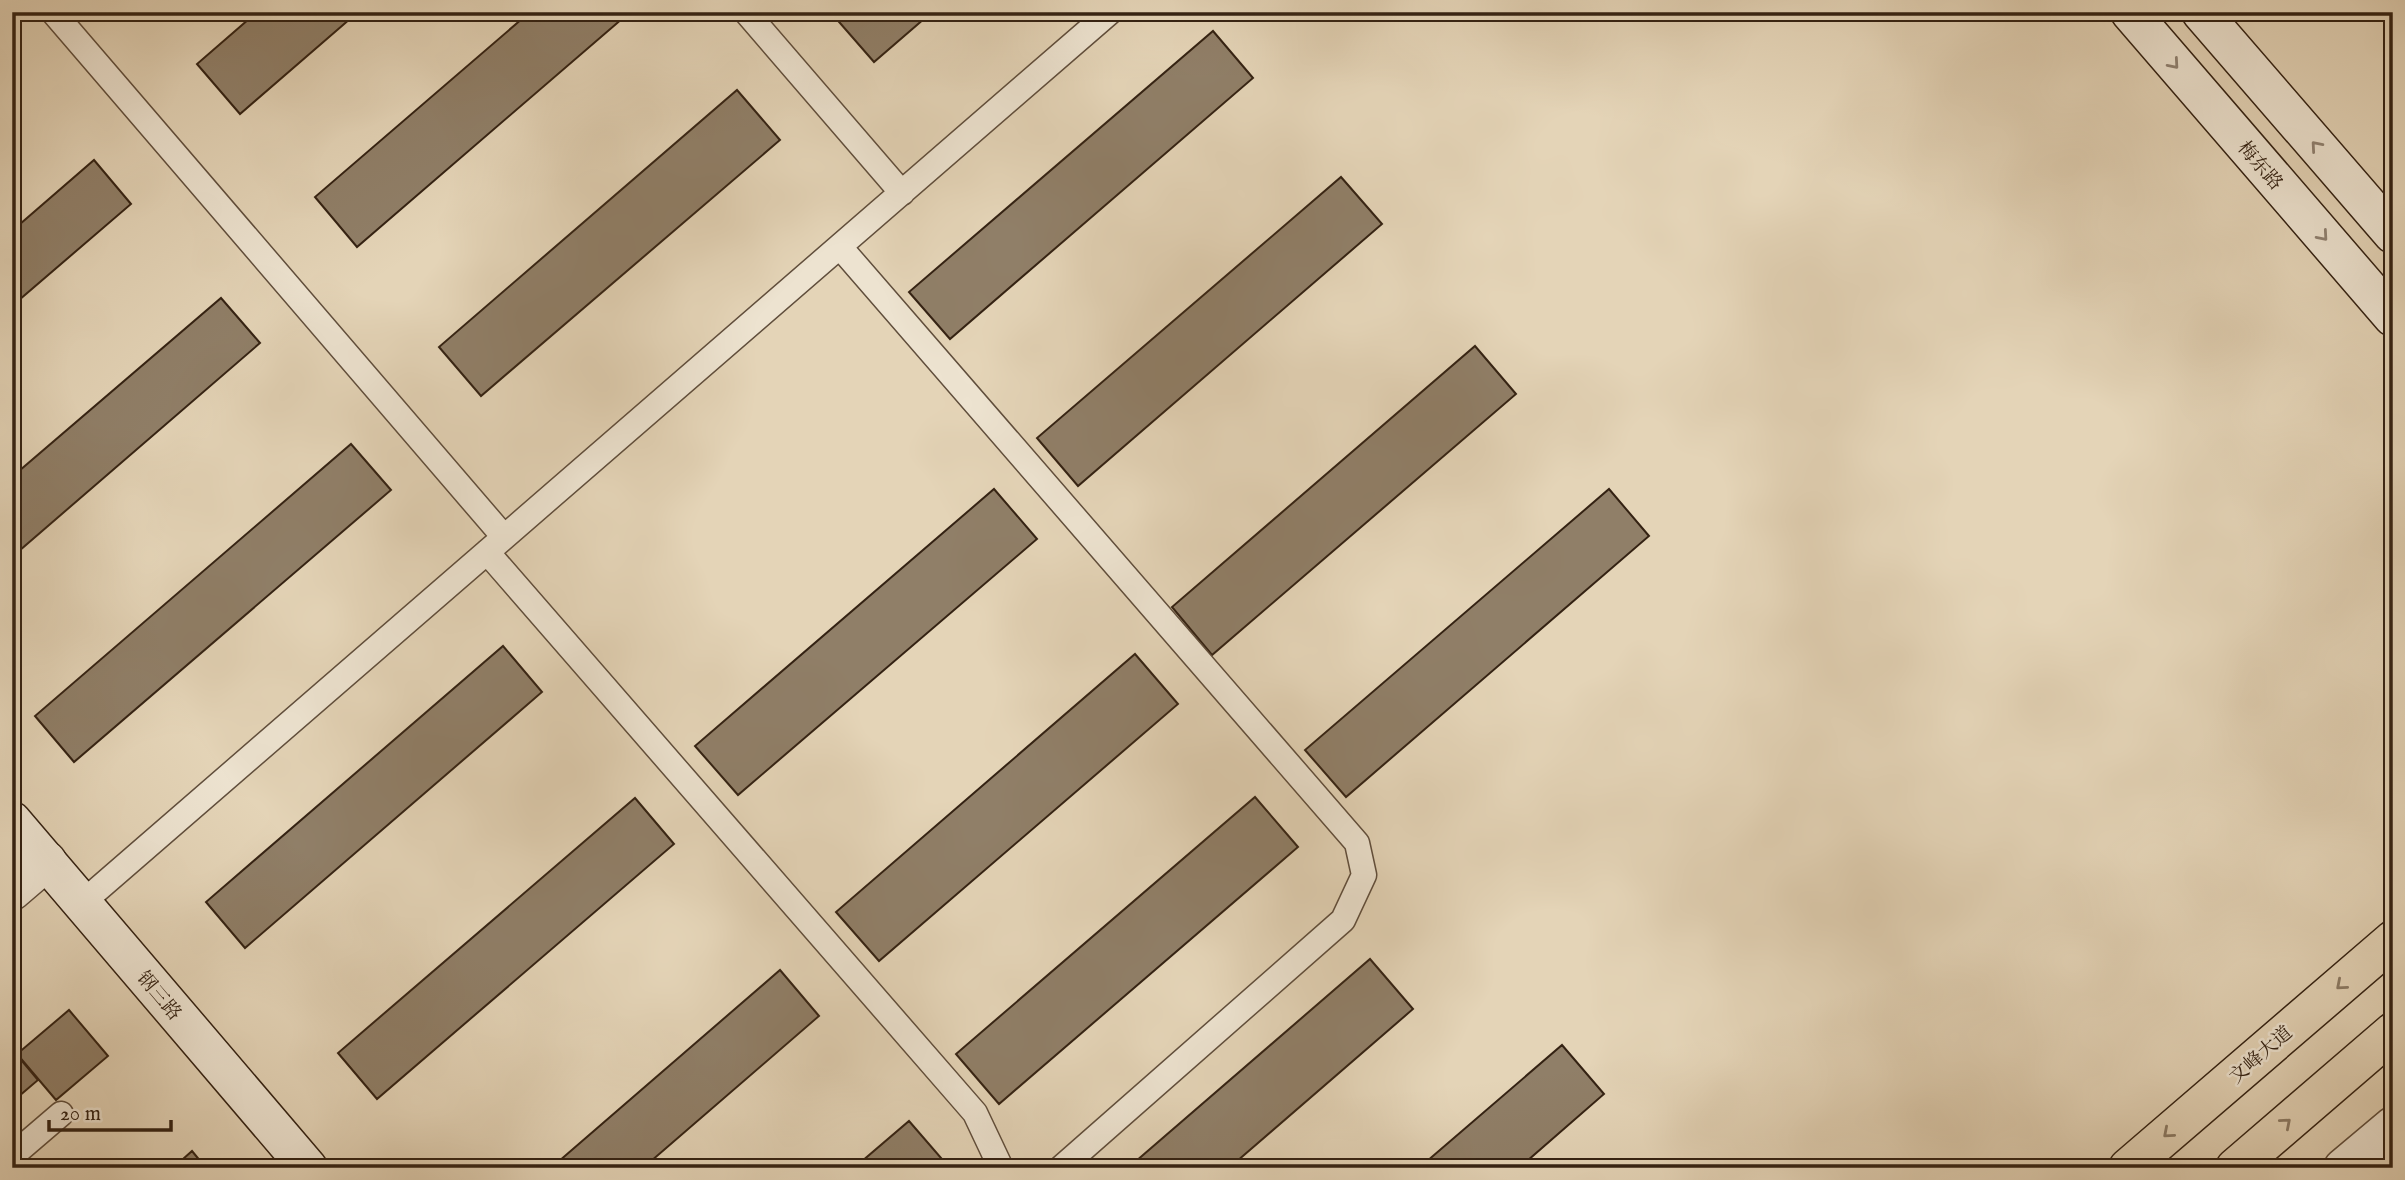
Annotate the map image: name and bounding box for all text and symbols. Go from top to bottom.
one-way arrow [2166,56,2178,69]
street label: 梅东路 [2232,137,2287,196]
one-way arrow [2312,141,2324,154]
one-way arrow [2315,228,2327,241]
street label: 钢三路 [131,967,186,1026]
one-way arrow [2336,977,2349,989]
street label: 文峰大道 [2225,1022,2298,1090]
scale bar [49,1089,172,1133]
text: 20 m [60,1101,101,1128]
one-way arrow [2278,1119,2291,1131]
one-way arrow [2164,1125,2177,1137]

